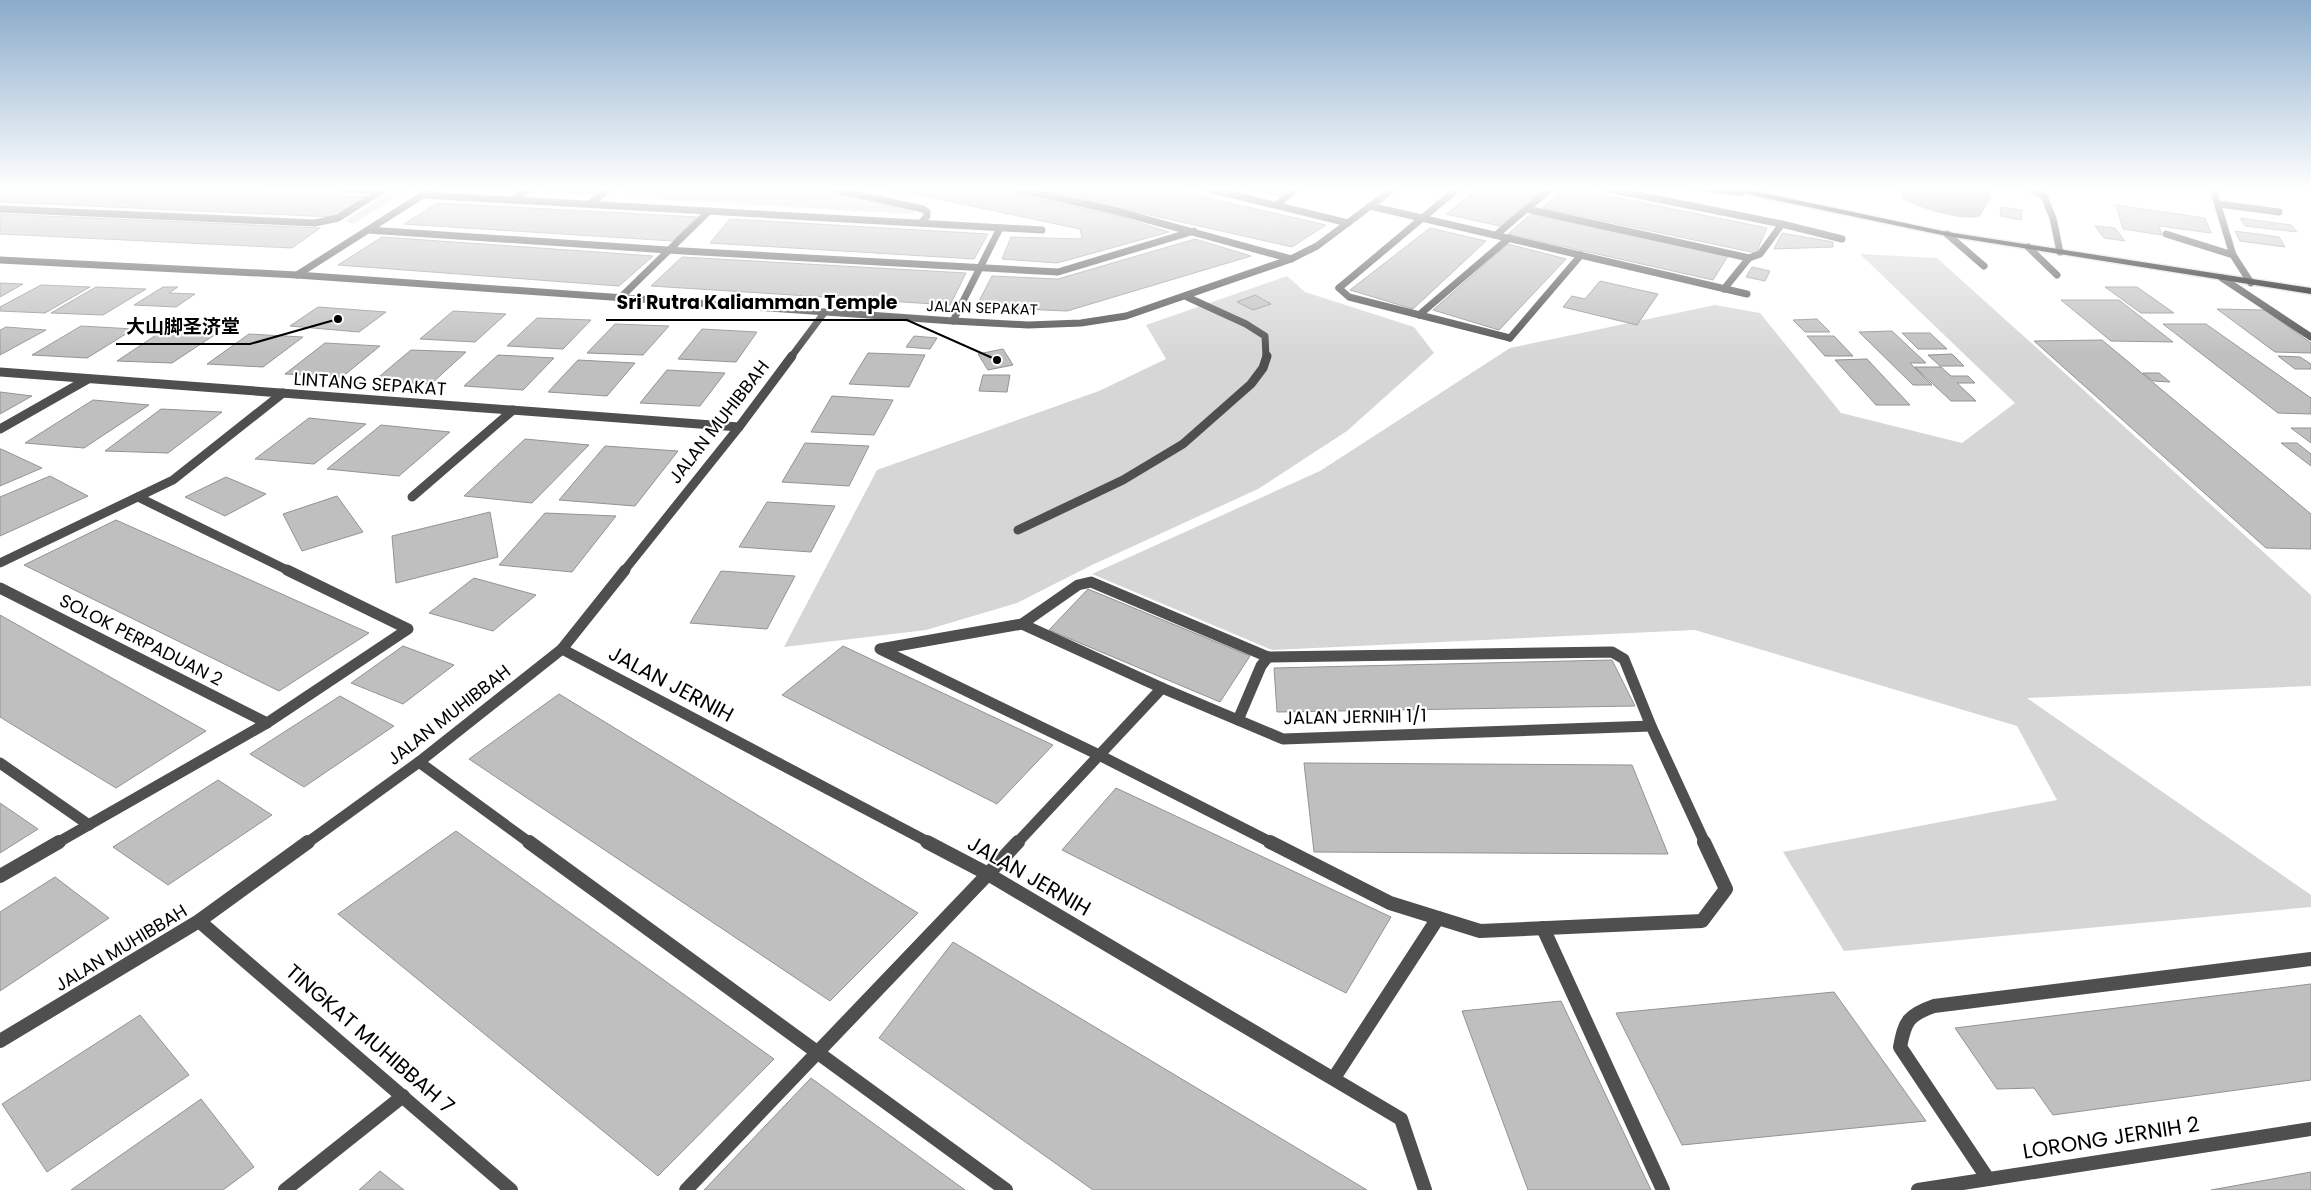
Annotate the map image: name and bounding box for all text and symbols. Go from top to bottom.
callout: Sri Rutra Kaliamman Temple [606,286,907,320]
text: Sri Rutra Kaliamman Temple [617,289,898,316]
street label: JALAN SEPAKAT [926,295,1038,320]
callout: 大山脚圣济堂 [116,310,250,344]
text: 大山脚圣济堂 [126,313,240,340]
street label: JALAN MUHIBBAH [663,355,775,489]
street label: LINTANG SEPAKAT [293,366,448,401]
street label: SOLOK PERPADUAN 2 [55,588,227,692]
street label: JALAN JERNIH [603,638,739,729]
street label: JALAN MUHIBBAH [382,659,516,771]
street label: JALAN JERNIH 1/1 [1283,703,1427,730]
street label: JALAN JERNIH [962,829,1096,923]
street label: JALAN MUHIBBAH [50,898,192,997]
street label: TINGKAT MUHIBBAH 7 [280,957,461,1120]
street label: LORONG JERNIH 2 [2021,1109,2201,1166]

